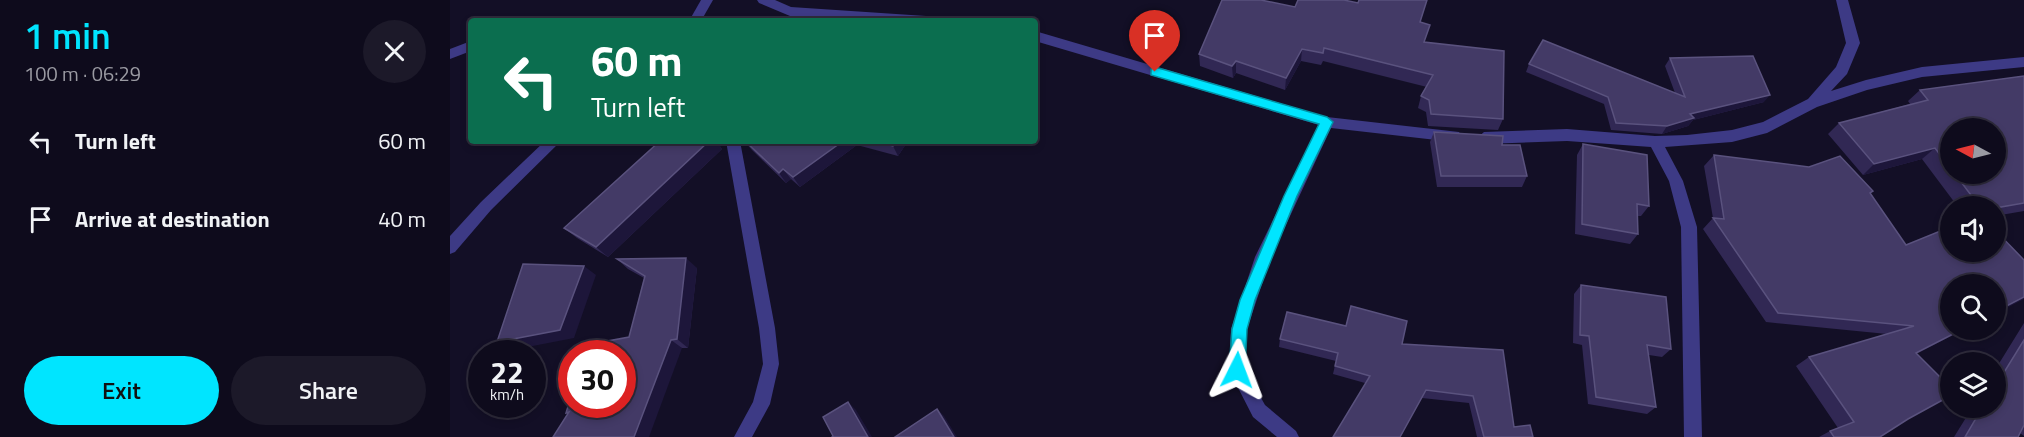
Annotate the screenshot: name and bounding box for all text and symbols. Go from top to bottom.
text: 1 min [24,8,111,63]
pin [1129,10,1180,72]
icon: arrive [1138,19,1171,52]
button: close [363,20,426,83]
text: 60 m [591,28,683,92]
icon: left [492,42,570,120]
text: 100 m · 06:29 [24,58,141,89]
text: Turn left [591,86,685,127]
north arrow [1940,118,2006,184]
map controls [1940,118,2006,418]
text: Turn left [75,124,156,158]
text: 60 m [378,124,426,158]
icon: left [24,125,57,158]
button: sound [1940,196,2006,262]
text: Arrive at destination [75,202,270,236]
text: 40 m [378,202,426,236]
icon: arrive [24,203,57,236]
button: search [1940,274,2006,340]
position arrow [1205,338,1269,402]
speed limit sign: 30 [558,340,636,418]
text: 22 [490,349,524,395]
button: layers [1940,352,2006,418]
button: Exit [24,356,219,425]
button: Share [231,356,426,425]
text: km/h [490,383,524,406]

